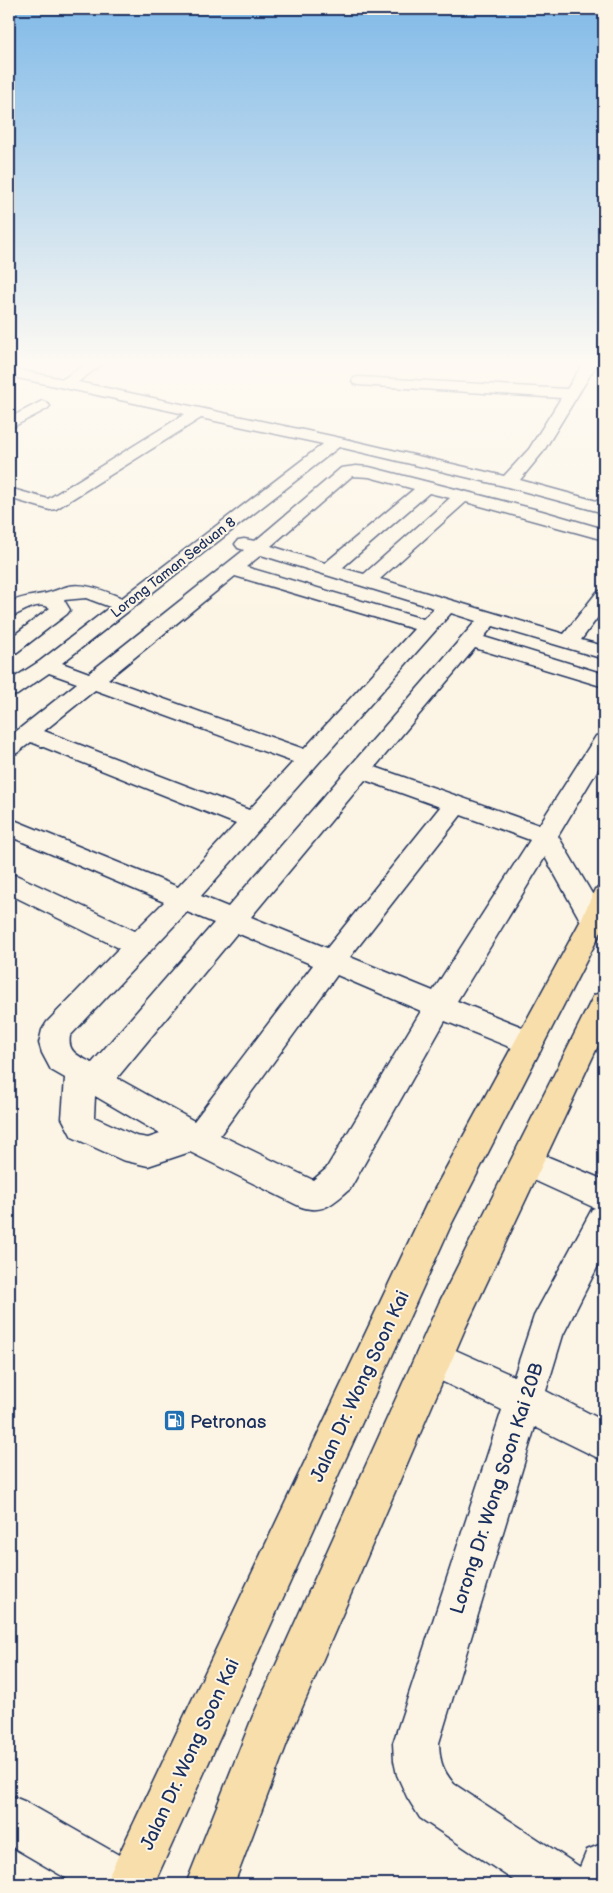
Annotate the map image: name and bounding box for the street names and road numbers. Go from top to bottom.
street label: Lorong Taman Seduan 8 [107,513,239,621]
street label: Jalan Dr. Wong Soon Kai [306,1287,415,1486]
street label: Lorong Dr. Wong Soon Kai 20B [446,1360,549,1617]
street label: Jalan Dr. Wong Soon Kai [136,1655,245,1854]

